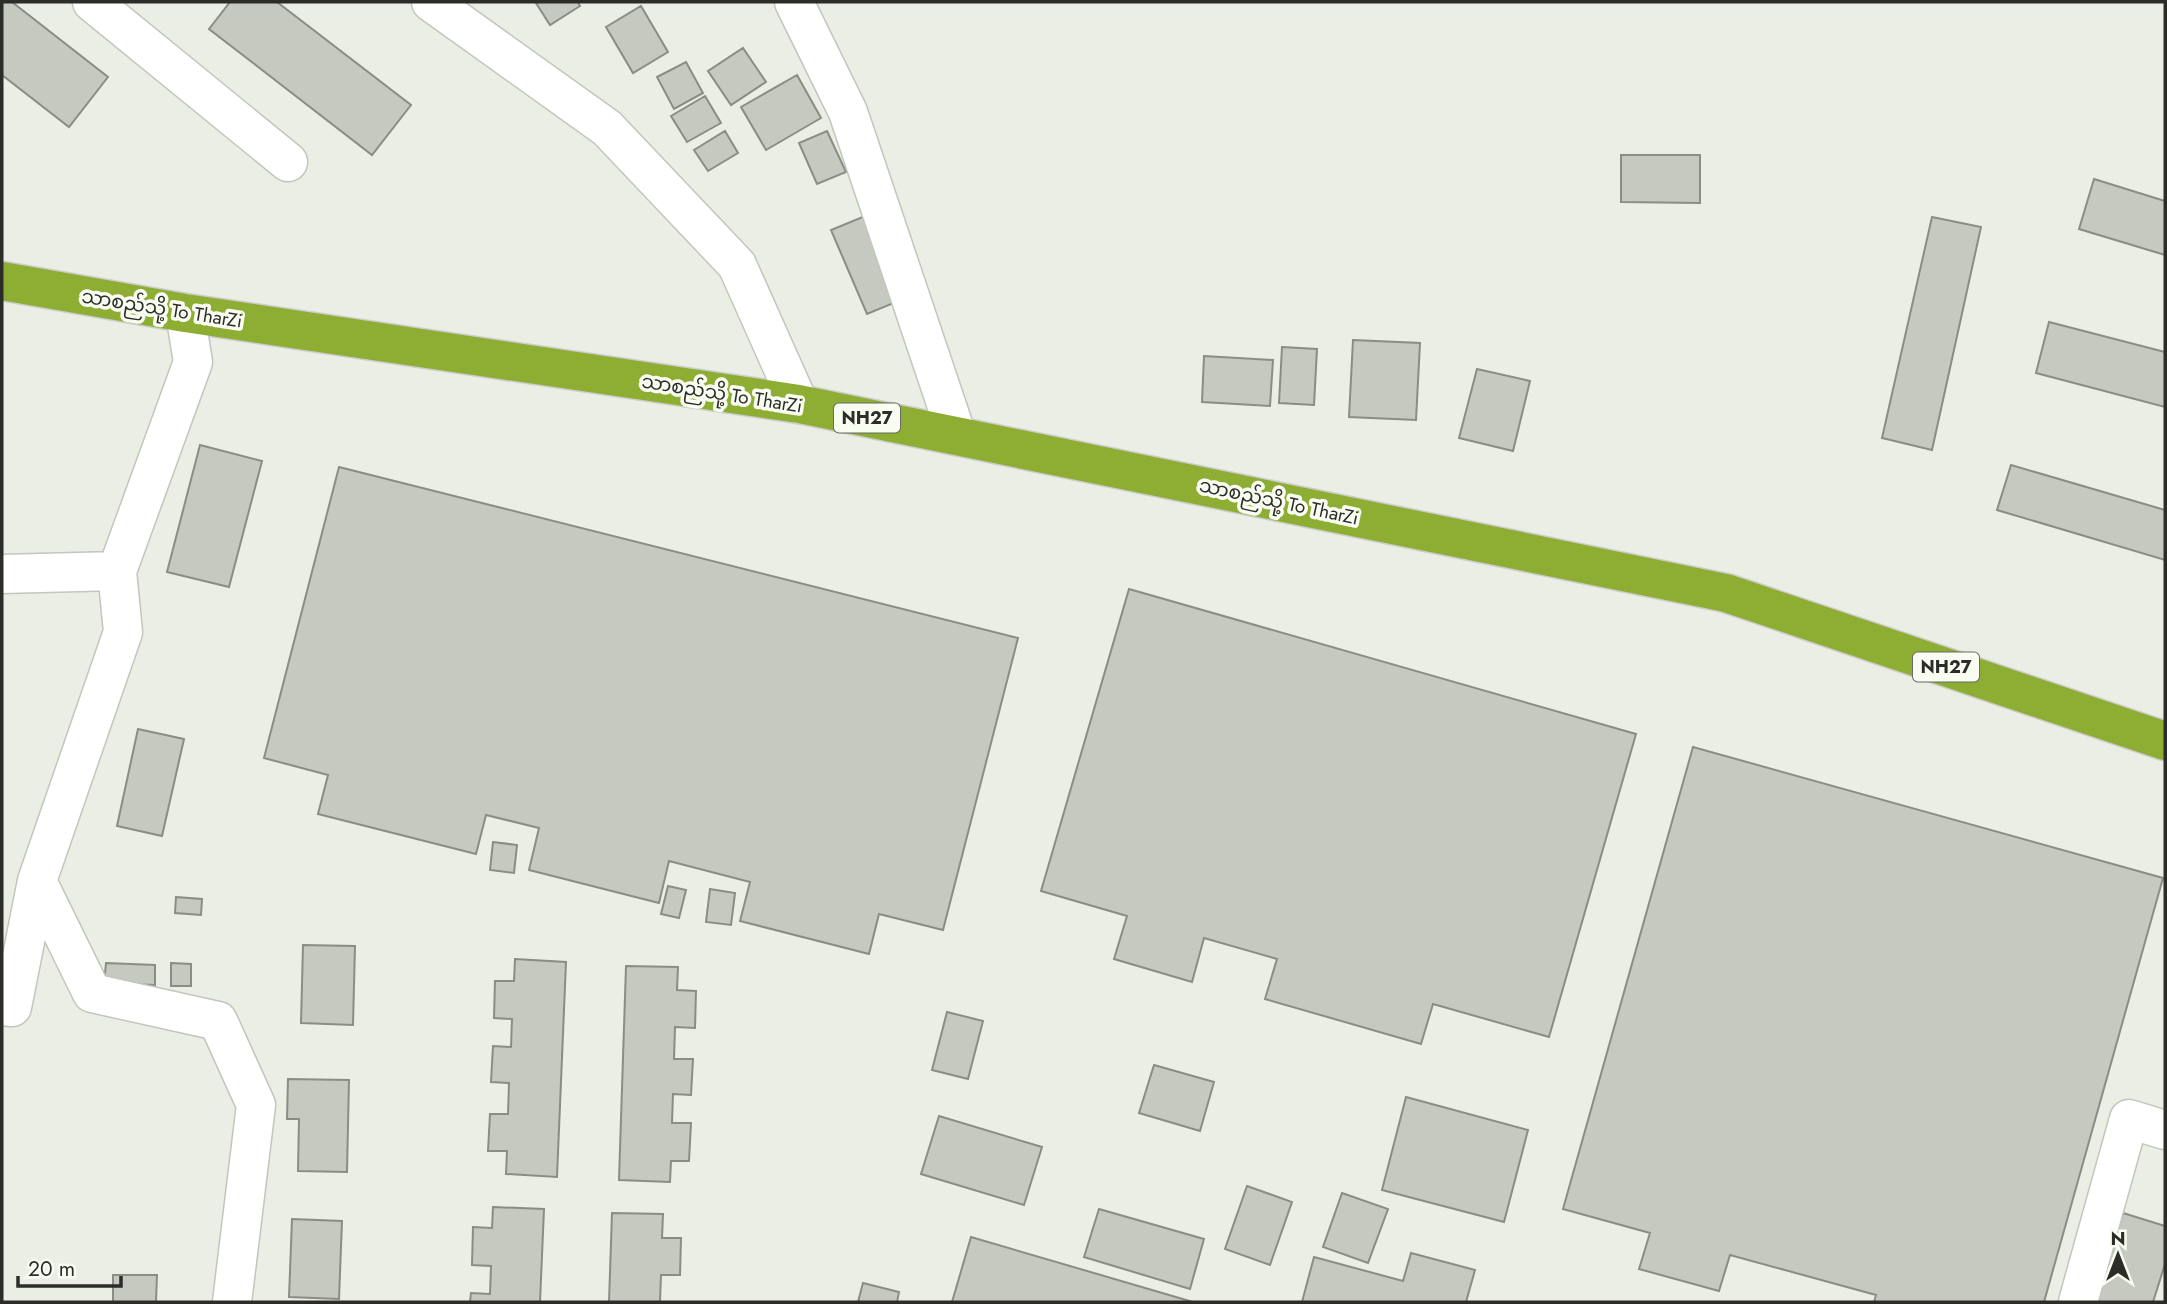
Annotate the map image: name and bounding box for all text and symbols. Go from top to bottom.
street label: သာစည်သို့ To TharZi [79,281,244,336]
street label: သာစည်သို့ To TharZi [639,366,804,421]
road number: NH27 [834,404,900,432]
street label: သာစည်သို့ To TharZi [1196,470,1361,534]
road number: NH27 [1913,652,1979,682]
north arrow [2083,1220,2153,1290]
text: N [2110,1225,2126,1252]
scale bar [18,1244,121,1288]
text: 20 m [28,1254,75,1284]

